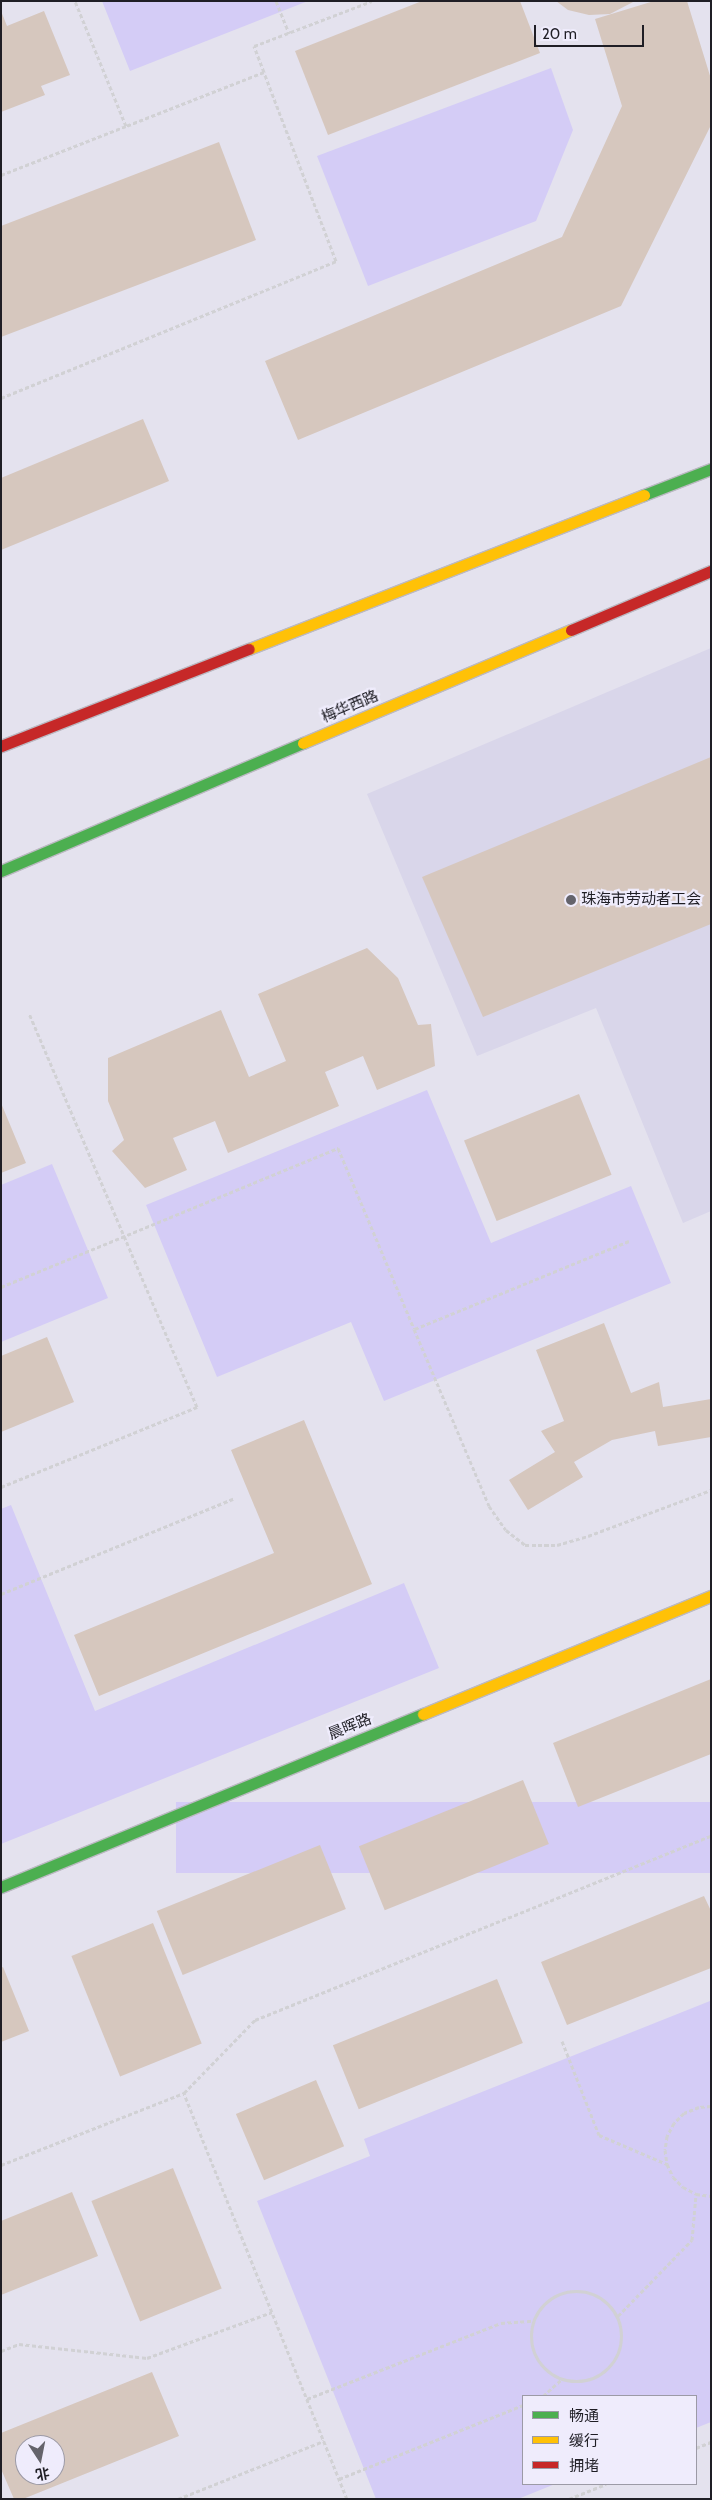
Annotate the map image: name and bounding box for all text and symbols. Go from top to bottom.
scale bar [537,15,647,47]
text: 20 m [542,25,577,43]
street label: 梅华西路 [319,687,381,727]
place label: 珠海市劳动者工会 [581,891,701,909]
marker: 珠海市劳动者工会 [565,894,577,906]
street label: 晨晖路 [326,1710,374,1744]
legend [522,2395,697,2485]
text: 畅通 [569,2407,599,2425]
text: 缓行 [569,2432,599,2450]
north arrow [15,2435,65,2485]
text: 拥堵 [569,2457,599,2475]
text: 北 [34,2464,51,2484]

